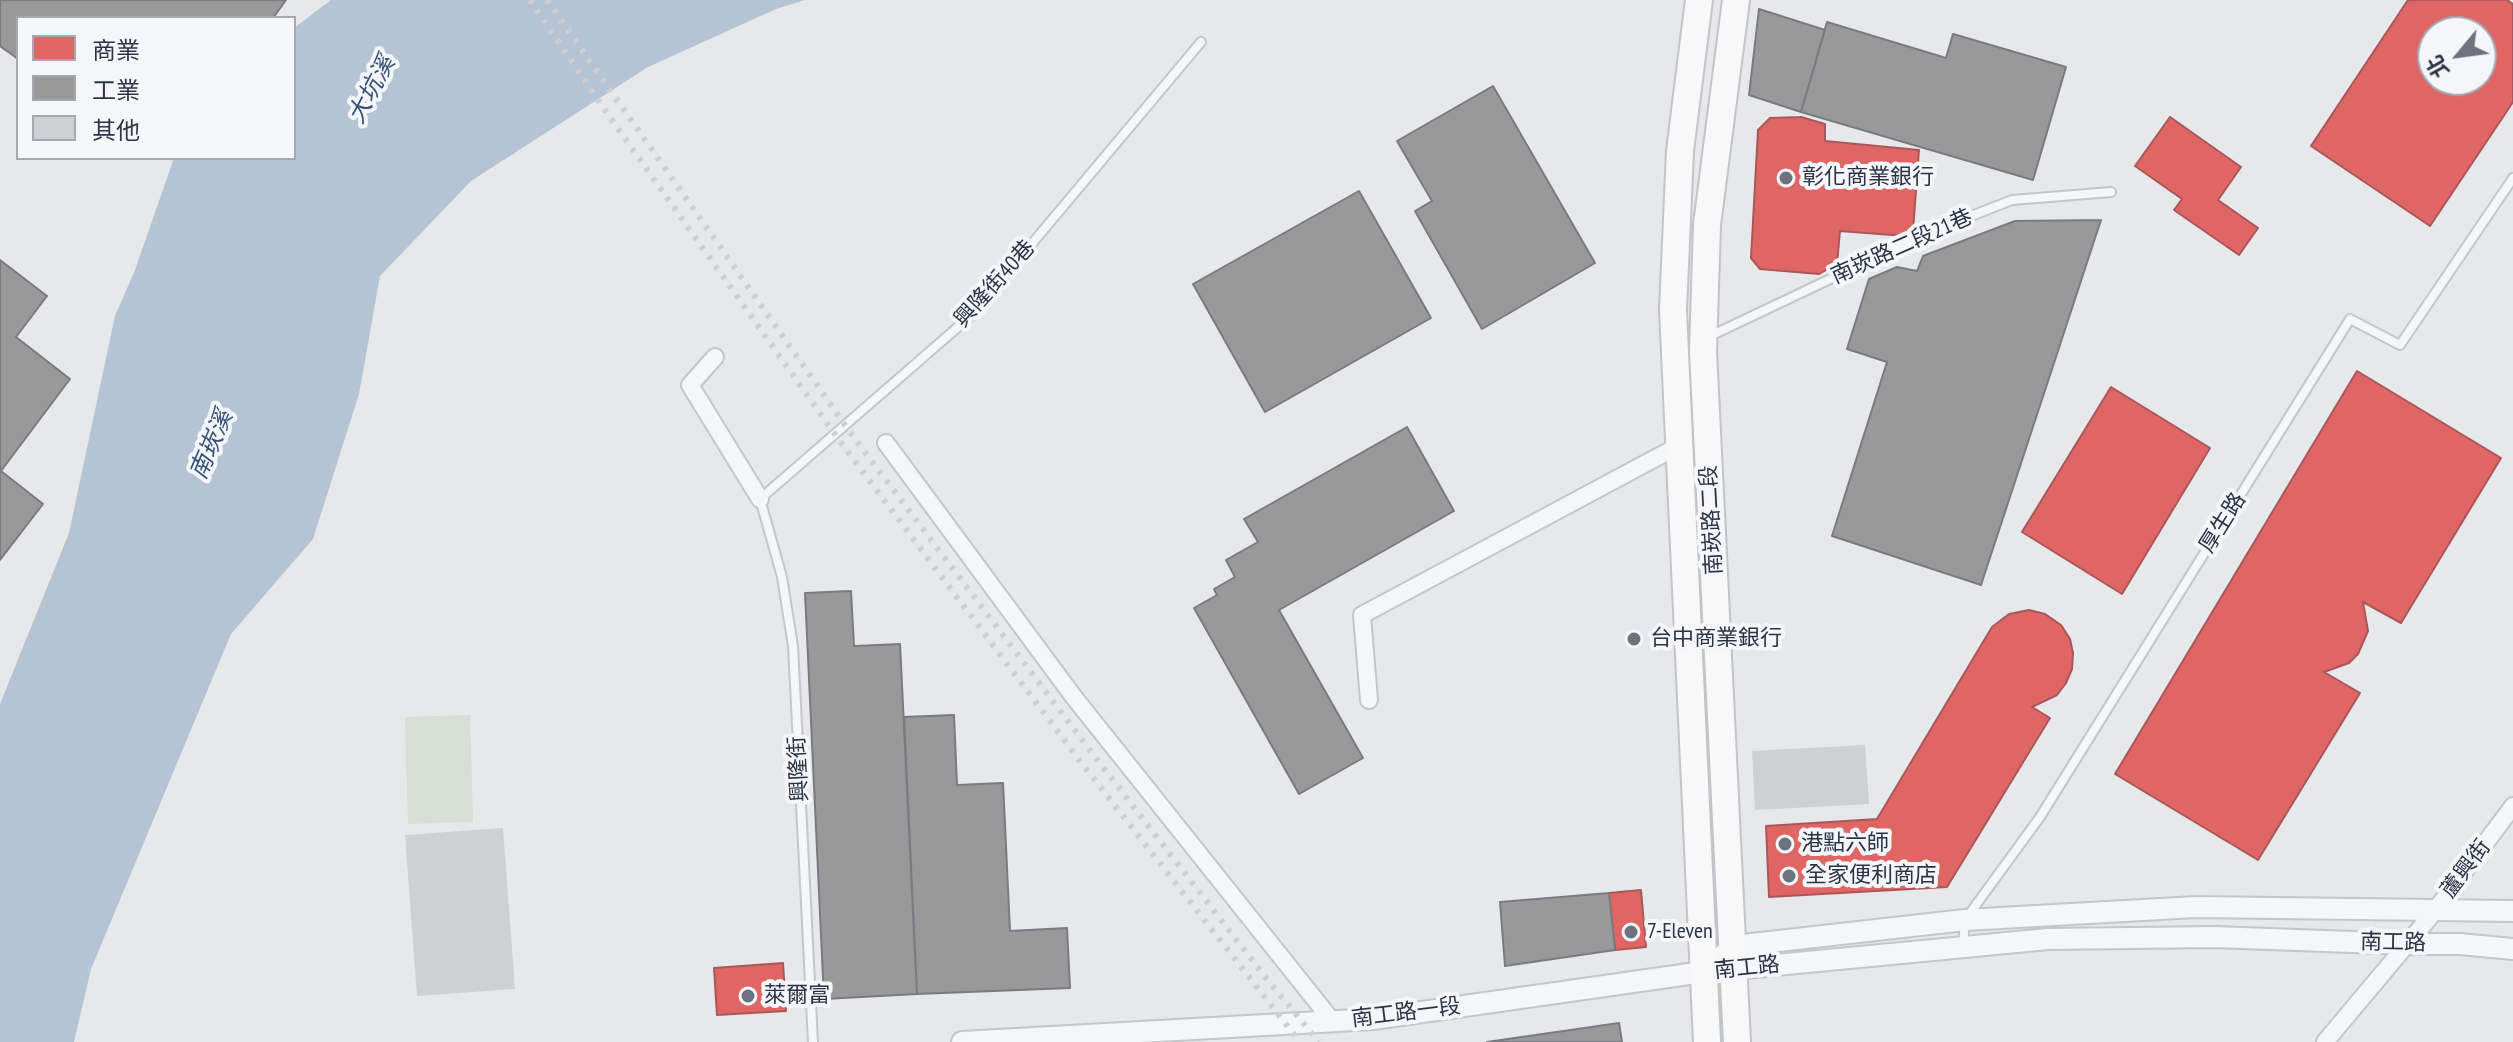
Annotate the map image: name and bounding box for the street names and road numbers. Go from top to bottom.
street label: 南崁路二段21巷 [1827,204,1977,290]
street label: 興隆街40巷 [949,235,1041,333]
street label: 南崁路二段 [1696,464,1728,576]
street label: 厚生路 [2194,488,2252,558]
street label: 興隆街 [784,735,814,803]
street label: 蘆興街 [2436,835,2496,903]
street label: 南工路 [2360,929,2426,957]
street label: 南工路 [1713,951,1781,985]
street label: 南工路一段 [1350,993,1462,1033]

